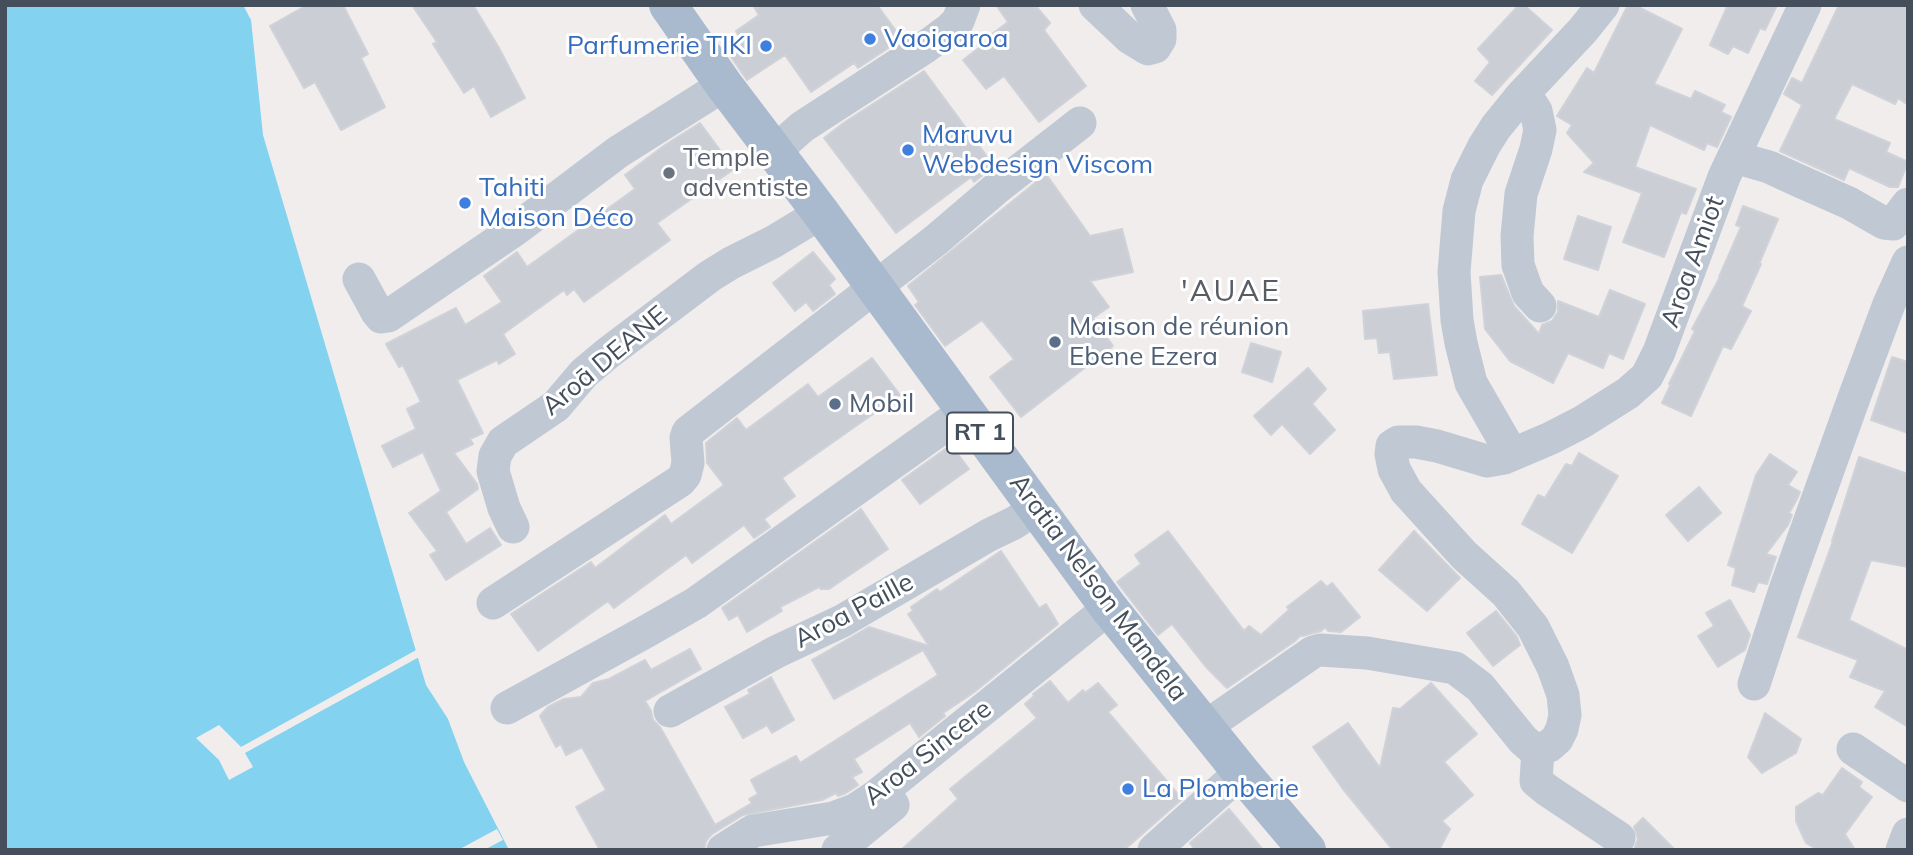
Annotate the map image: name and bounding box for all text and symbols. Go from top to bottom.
place label: Vaoigaroa [884,23,1008,55]
place label: Parfumerie TIKI [567,30,752,62]
marker: Vaoigaroa [862,31,878,47]
marker: Parfumerie TIKI [758,38,774,54]
place label: Maruvu Webdesign Viscom [922,119,1153,180]
place label: Temple adventiste [683,142,808,204]
marker: Maruvu Webdesign Viscom [900,142,916,158]
marker: Temple adventiste [661,165,677,181]
place label: Tahiti Maison Déco [479,172,634,234]
street label: Aroa Amiot [1655,192,1731,332]
marker: Tahiti Maison Déco [457,195,473,211]
district label: 'AUAE [1182,274,1280,310]
street label: Aroā DEANE [536,300,674,422]
place label: Maison de réunion Ebene Ezera [1069,311,1289,372]
marker: Maison de réunion Ebene Ezera [1047,334,1063,350]
place label: Mobil [849,388,914,420]
marker: Mobil [827,396,843,412]
road number: RT 1 [947,412,1013,453]
street label: Aratia Nelson Mandela [1003,468,1193,708]
street label: Aroa Paille [789,567,919,655]
street label: Aroa Sincere [858,693,998,813]
place label: La Plomberie [1142,773,1299,805]
marker: La Plomberie [1120,781,1136,797]

